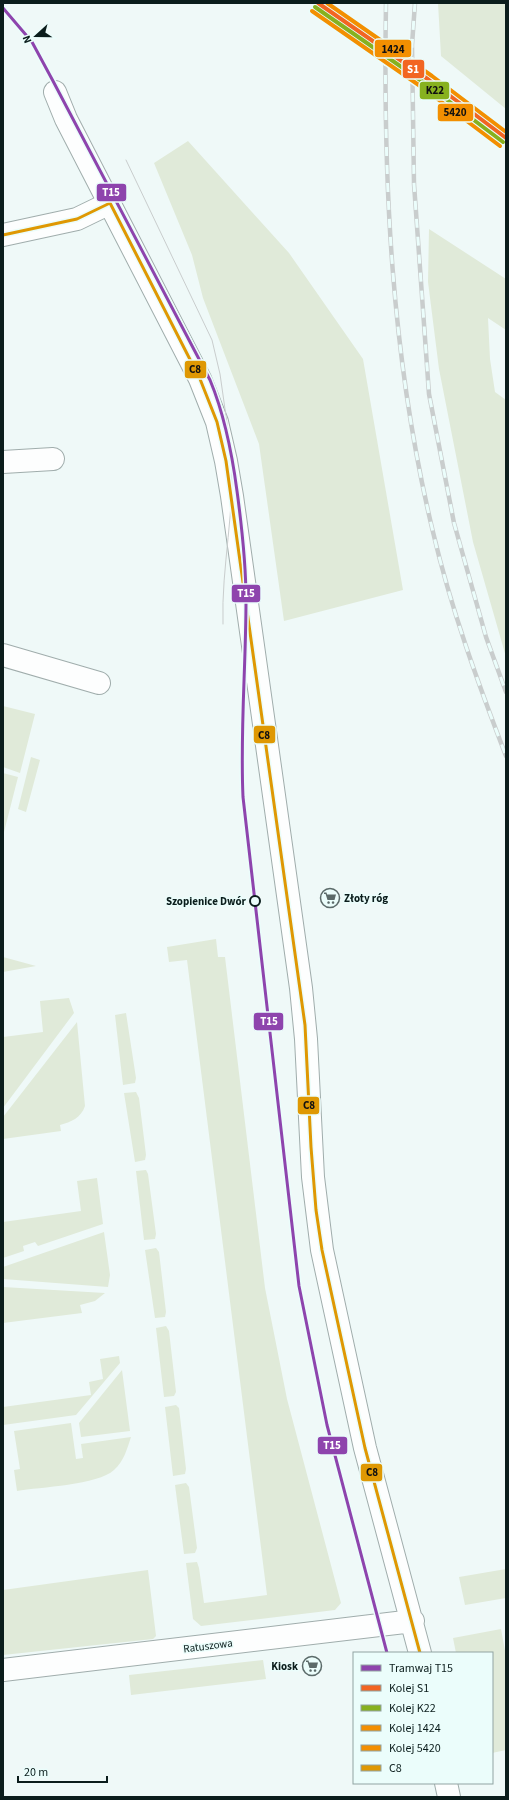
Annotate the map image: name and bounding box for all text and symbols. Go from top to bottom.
north arrow [16,16,56,56]
text: N [19,33,35,46]
line badge: 1424 [374,39,412,58]
text: 1424 [381,42,405,57]
line badge: S1 [402,59,425,79]
text: S1 [407,62,419,77]
line badge: K22 [419,81,450,100]
text: K22 [426,83,444,98]
line badge: 5420 [437,103,474,122]
text: 5420 [443,105,467,120]
line badge: T15 [96,183,127,202]
text: T15 [102,185,120,200]
line badge: C8 [184,360,207,379]
text: C8 [189,362,201,377]
line badge: T15 [231,584,261,603]
text: T15 [237,586,255,601]
line badge: C8 [253,725,276,744]
text: C8 [258,728,270,743]
supermarket icon: Złoty róg [319,887,341,909]
place label: Złoty róg [344,891,388,906]
place label: Szopienice Dwór [166,894,247,909]
marker: Szopienice Dwór [249,895,261,907]
line badge: T15 [253,1012,284,1031]
text: T15 [260,1014,278,1029]
line badge: C8 [297,1096,320,1115]
text: C8 [303,1098,315,1113]
line badge: T15 [317,1436,348,1455]
text: T15 [323,1438,341,1453]
line badge: C8 [360,1463,383,1482]
text: C8 [366,1465,378,1480]
street label: Ratuszowa [182,1636,234,1656]
legend [353,1652,493,1784]
supermarket icon: Kiosk [301,1655,323,1677]
place label: Kiosk [271,1659,298,1674]
text: Tramwaj T15 [389,1660,453,1677]
text: Kolej S1 [389,1680,429,1697]
text: Kolej K22 [389,1700,436,1717]
text: Kolej 1424 [389,1720,441,1737]
text: Kolej 5420 [389,1740,441,1757]
scale bar [18,1758,107,1784]
text: C8 [389,1760,402,1777]
text: 20 m [24,1764,48,1781]

